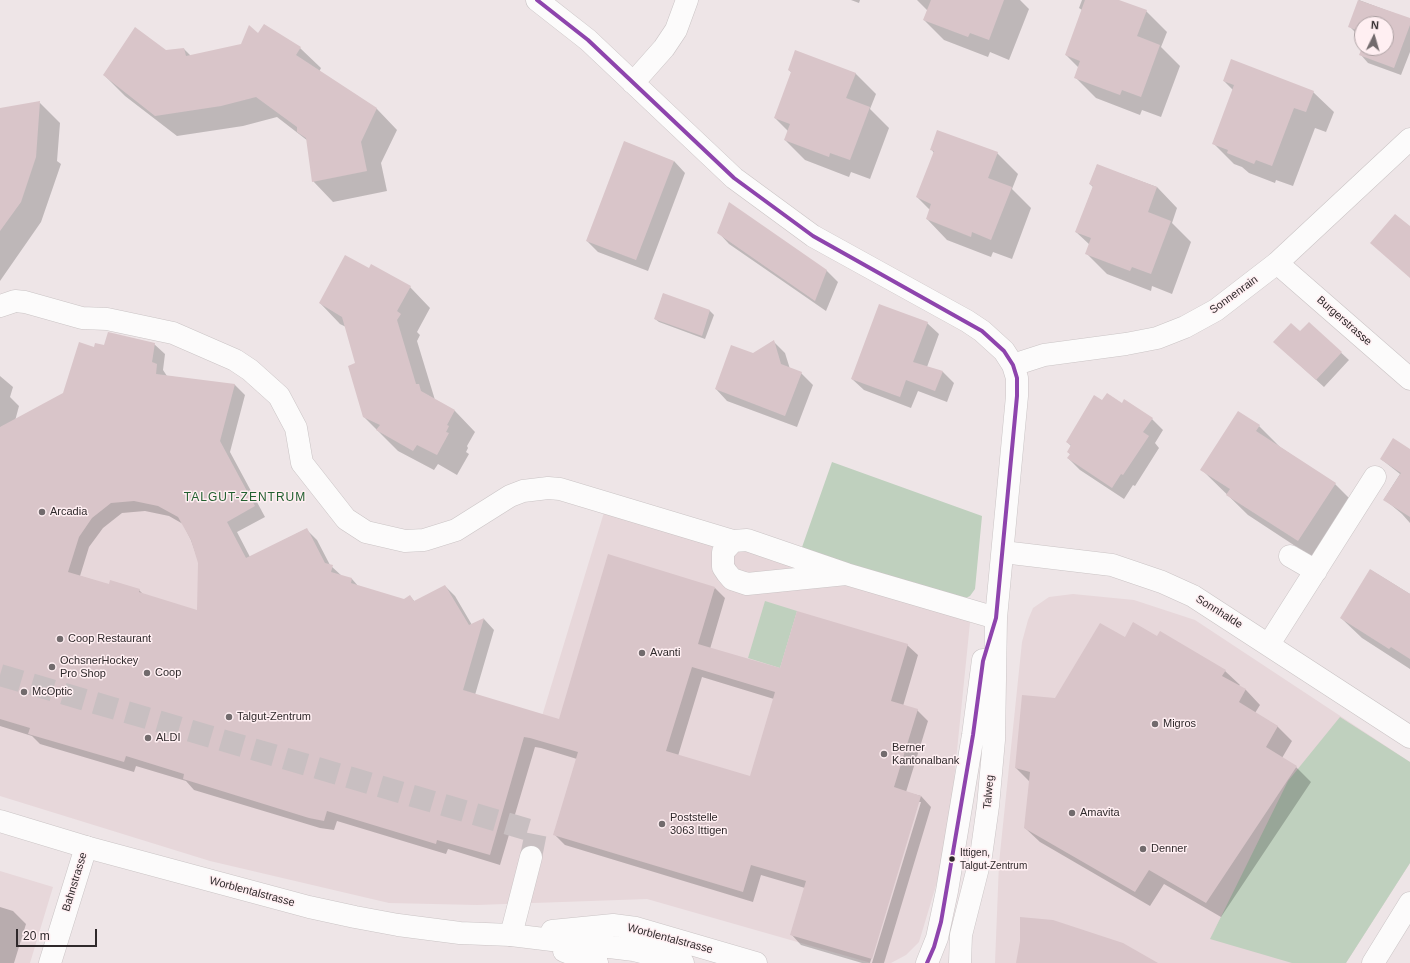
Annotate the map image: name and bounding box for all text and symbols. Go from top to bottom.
north arrow [1354,16,1394,56]
text: N [1370,19,1379,31]
street label: Sonnenrain [1207,273,1261,317]
street label: Burgerstrasse [1314,294,1374,348]
district label: TALGUT-ZENTRUM [184,491,306,505]
place label: Arcadia [50,505,87,519]
marker: Arcadia [37,507,47,517]
street label: Sonnhalde [1193,592,1245,632]
place label: Coop Restaurant [68,632,151,646]
marker: Coop Restaurant [55,634,65,644]
place label: Avanti [650,646,680,660]
marker: Avanti [637,648,647,658]
place label: OchsnerHockey Pro Shop [60,654,138,680]
marker: OchsnerHockey Pro Shop [47,662,57,672]
place label: Coop [155,666,181,680]
marker: Coop [142,668,152,678]
place label: McOptic [32,685,72,699]
marker: McOptic [19,687,29,697]
place label: Talgut-Zentrum [237,710,311,724]
marker: Talgut-Zentrum [224,712,234,722]
place label: Migros [1163,717,1196,731]
marker: Migros [1150,719,1160,729]
place label: ALDI [156,731,180,745]
marker: ALDI [143,733,153,743]
place label: Berner Kantonalbank [892,741,959,767]
marker: Berner Kantonalbank [879,749,889,759]
street label: Talweg [981,774,997,810]
place label: Amavita [1080,806,1120,820]
marker: Amavita [1067,808,1077,818]
place label: Poststelle 3063 Ittigen [670,811,727,837]
marker: Poststelle 3063 Ittigen [657,819,667,829]
place label: Denner [1151,842,1187,856]
marker: Denner [1138,844,1148,854]
place label: Ittigen, Talgut-Zentrum [960,847,1027,870]
street label: Bahnstrasse [60,851,90,913]
marker: Ittigen, Talgut-Zentrum [947,854,957,864]
street label: Worblentalstrasse [208,874,296,910]
scale bar [18,921,99,947]
street label: Worblentalstrasse [626,921,714,957]
text: 20 m [23,929,50,943]

